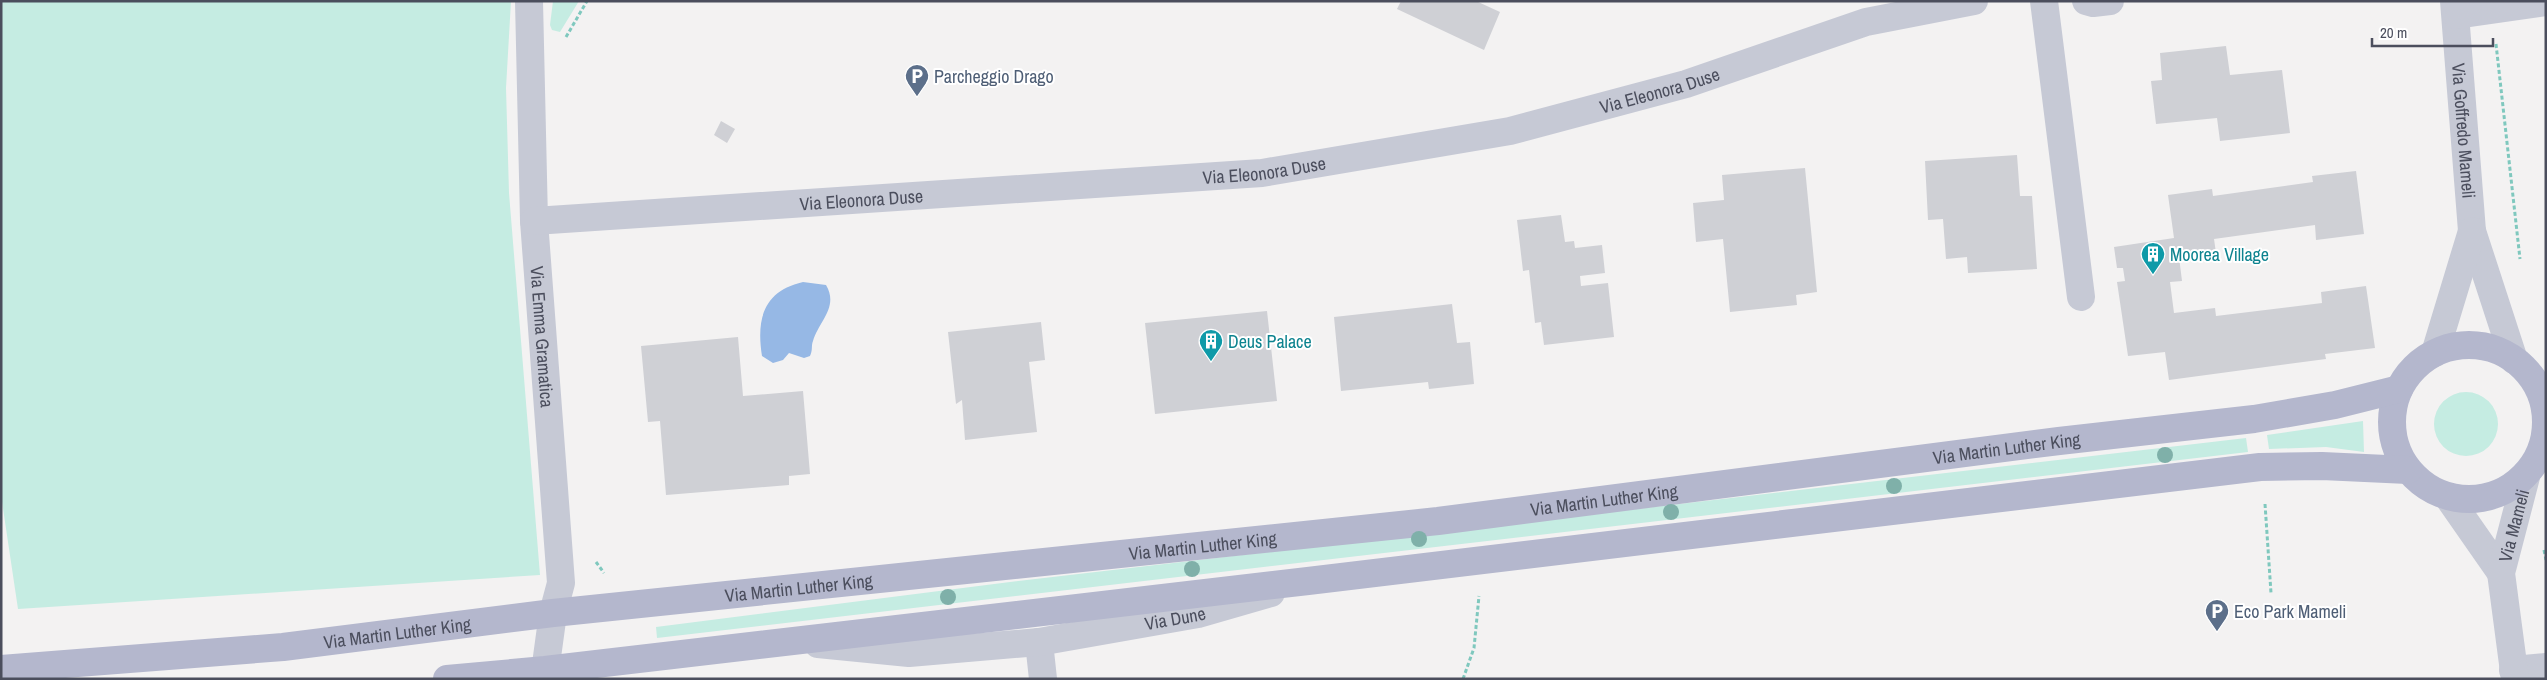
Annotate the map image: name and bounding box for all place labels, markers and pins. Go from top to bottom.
parking icon: Parcheggio Drago [904,63,930,97]
place label: Parcheggio Drago [934,64,1054,89]
building icon: Moorea Village [2140,241,2166,275]
place label: Moorea Village [2170,242,2269,267]
building icon: Deus Palace [1198,328,1224,362]
place label: Deus Palace [1228,329,1312,354]
parking icon: Eco Park Mameli [2204,598,2230,632]
place label: Eco Park Mameli [2234,599,2346,624]

